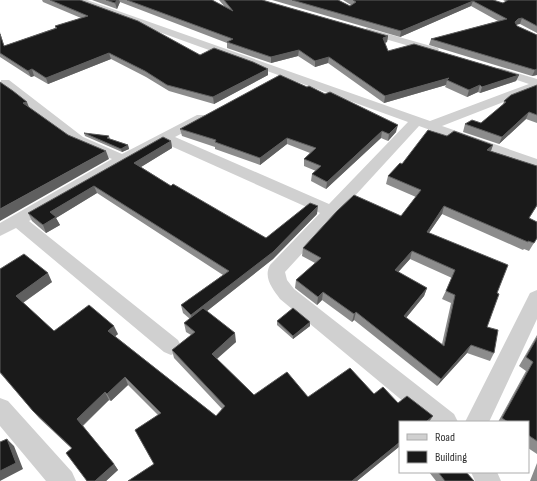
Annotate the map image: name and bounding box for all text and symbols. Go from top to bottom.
legend [399,421,529,473]
text: Road [435,430,455,445]
text: Building [435,450,467,465]

